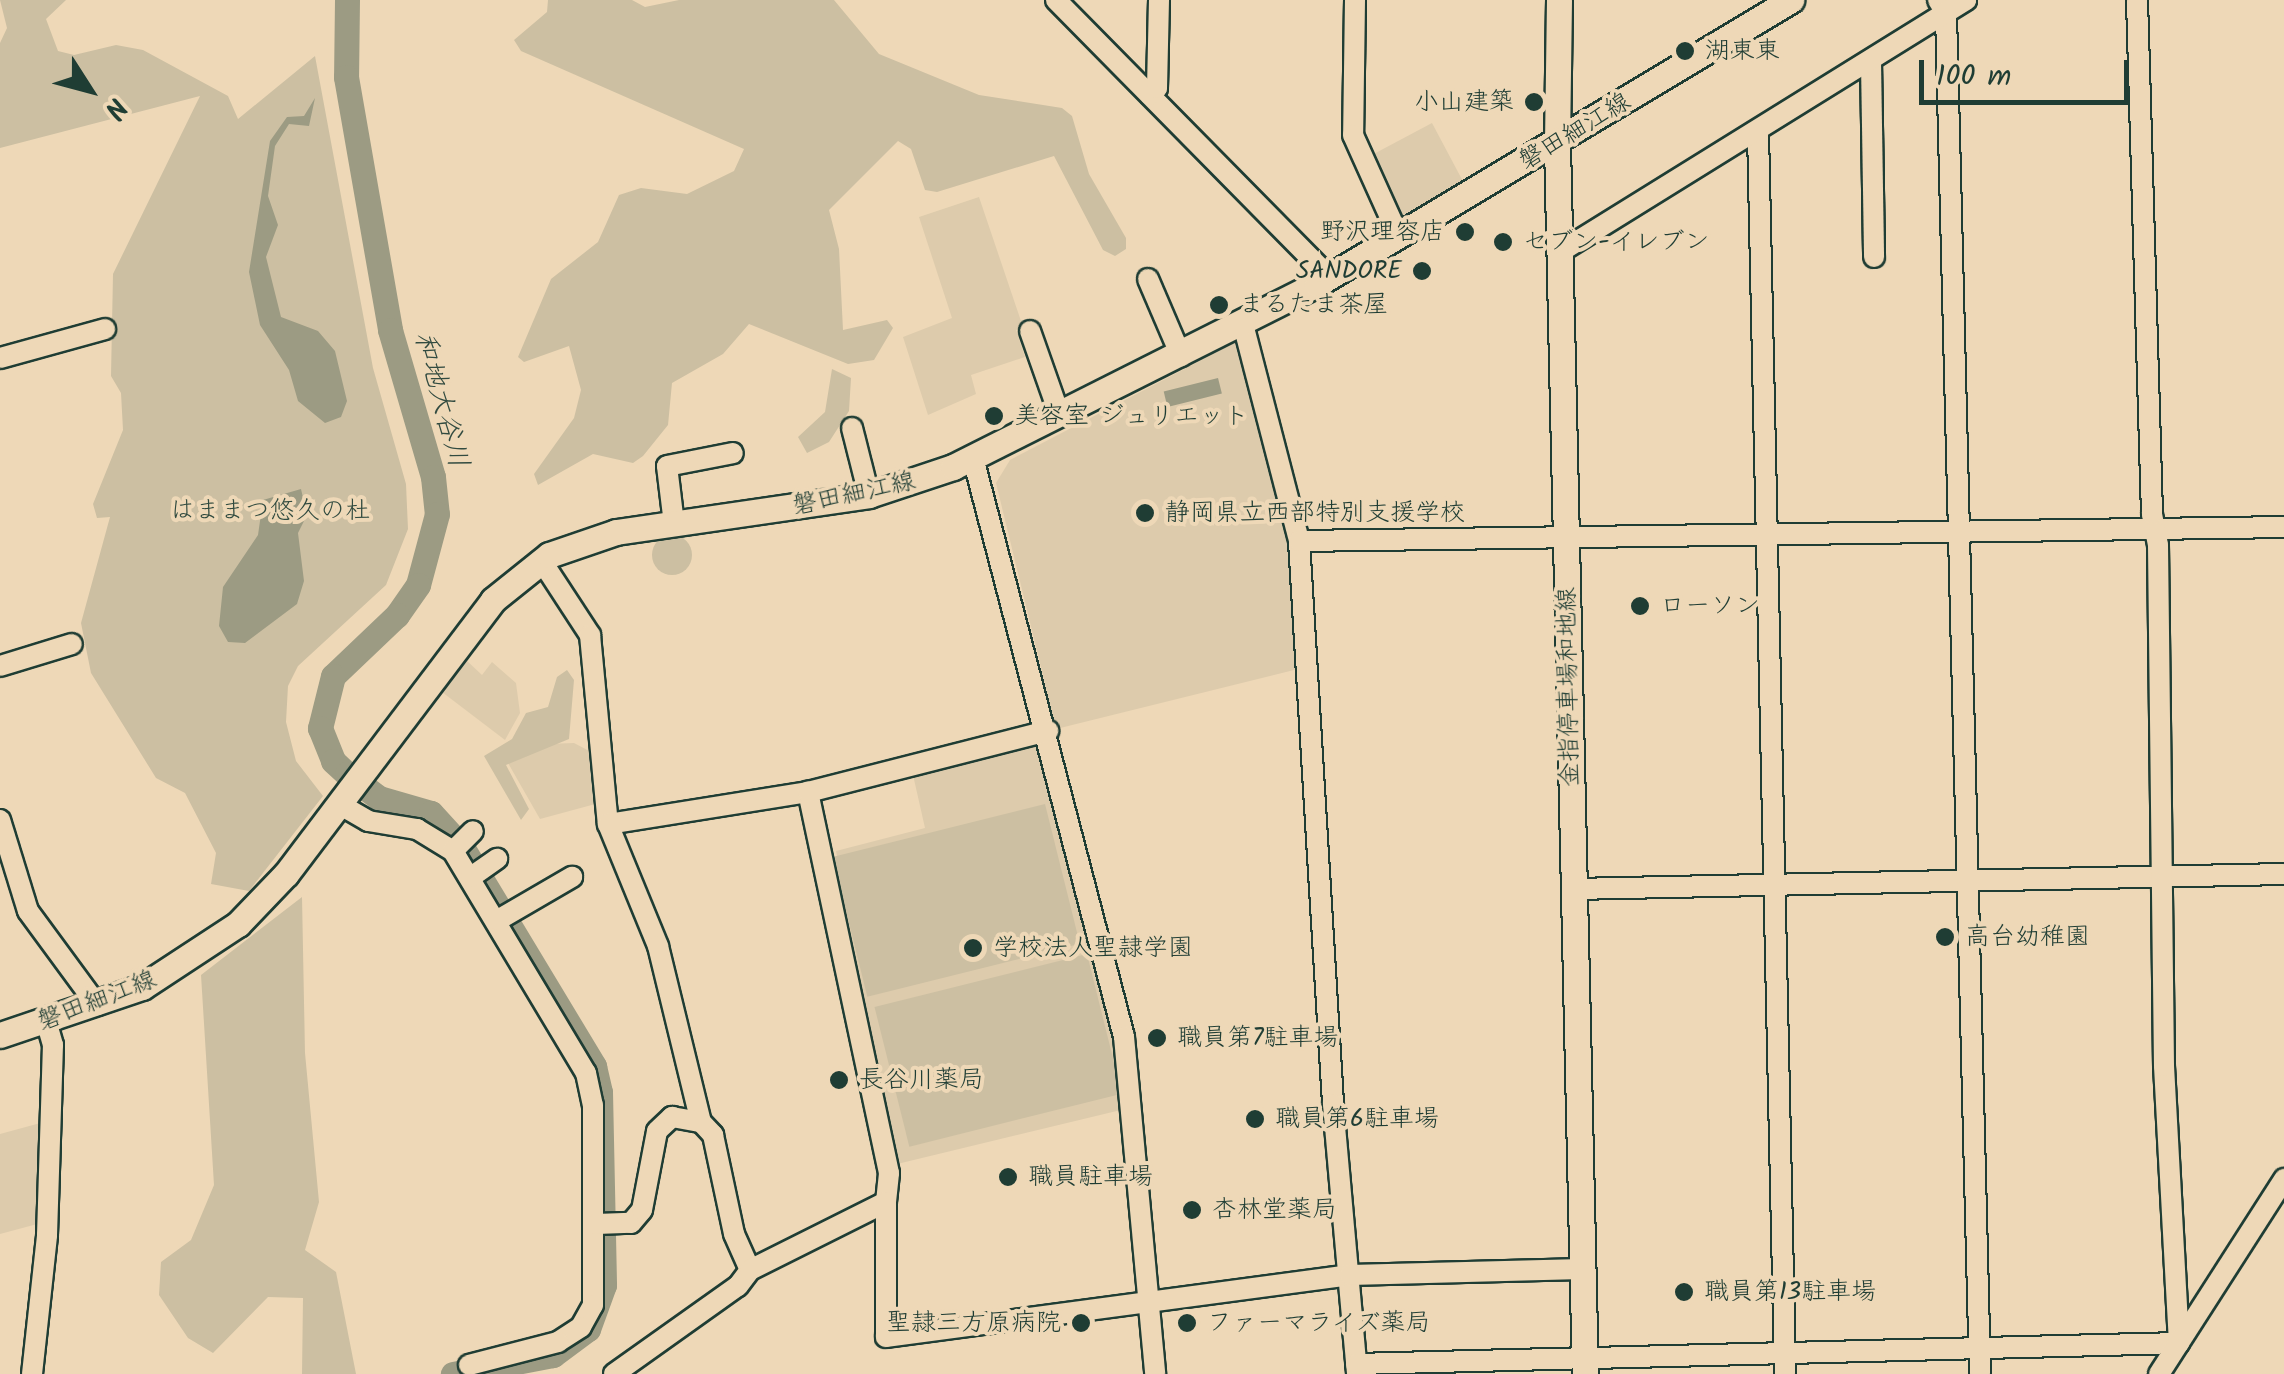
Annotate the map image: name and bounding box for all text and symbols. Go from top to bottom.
place label: 湖東東 [1705,36,1780,66]
north arrow [40,40,140,140]
marker: 湖東東 [1674,40,1696,62]
scale bar [1924,40,2134,102]
text: 100 m [1936,53,2011,101]
place label: 小山建築 [1414,87,1514,117]
street label: 磐田細江線 [1514,87,1636,177]
text: N [91,88,138,128]
marker: 小山建築 [1523,91,1545,113]
place label: 野沢理容店 [1320,217,1445,247]
marker: 野沢理容店 [1454,221,1476,243]
place label: セブン-イレブン [1523,227,1709,257]
marker: セブン-イレブン [1492,231,1514,253]
place label: SANDORE [1296,256,1402,286]
marker: SANDORE [1411,260,1433,282]
place label: まるたま茶屋 [1239,290,1389,320]
marker: まるたま茶屋 [1208,294,1230,316]
water label: 和地大谷川 [406,328,474,472]
place label: 美容室 ジュリエット [1014,401,1249,431]
marker: 美容室 ジュリエット [983,405,1005,427]
street label: 磐田細江線 [790,466,918,522]
park label: はままつ悠久の杜 [170,496,370,526]
place label: 静岡県立西部特別支援学校 [1165,498,1465,528]
marker: 静岡県立西部特別支援学校 [1134,502,1156,524]
street label: 金指停車場和地線 [1552,587,1586,787]
place label: ローソン [1660,591,1760,621]
marker: ローソン [1629,595,1651,617]
place label: 高台幼稚園 [1965,922,2090,952]
marker: 高台幼稚園 [1934,926,1956,948]
place label: 学校法人聖隷学園 [993,933,1193,963]
marker: 学校法人聖隷学園 [962,937,984,959]
street label: 磐田細江線 [33,965,161,1037]
place label: 職員第7駐車場 [1177,1023,1339,1053]
marker: 職員第7駐車場 [1146,1027,1168,1049]
place label: 長谷川薬局 [859,1065,984,1095]
marker: 長谷川薬局 [828,1069,850,1091]
place label: 職員第6駐車場 [1275,1104,1439,1134]
marker: 職員第6駐車場 [1244,1108,1266,1130]
place label: 職員駐車場 [1028,1162,1153,1192]
marker: 職員駐車場 [997,1166,1019,1188]
place label: 杏林堂薬局 [1212,1195,1337,1225]
marker: 杏林堂薬局 [1181,1199,1203,1221]
place label: 職員第13駐車場 [1704,1277,1876,1307]
marker: 職員第13駐車場 [1673,1281,1695,1303]
place label: 聖隷三方原病院 [886,1308,1061,1338]
place label: ファーマライズ薬局 [1207,1308,1432,1338]
marker: 聖隷三方原病院 [1070,1312,1092,1334]
marker: ファーマライズ薬局 [1176,1312,1198,1334]

